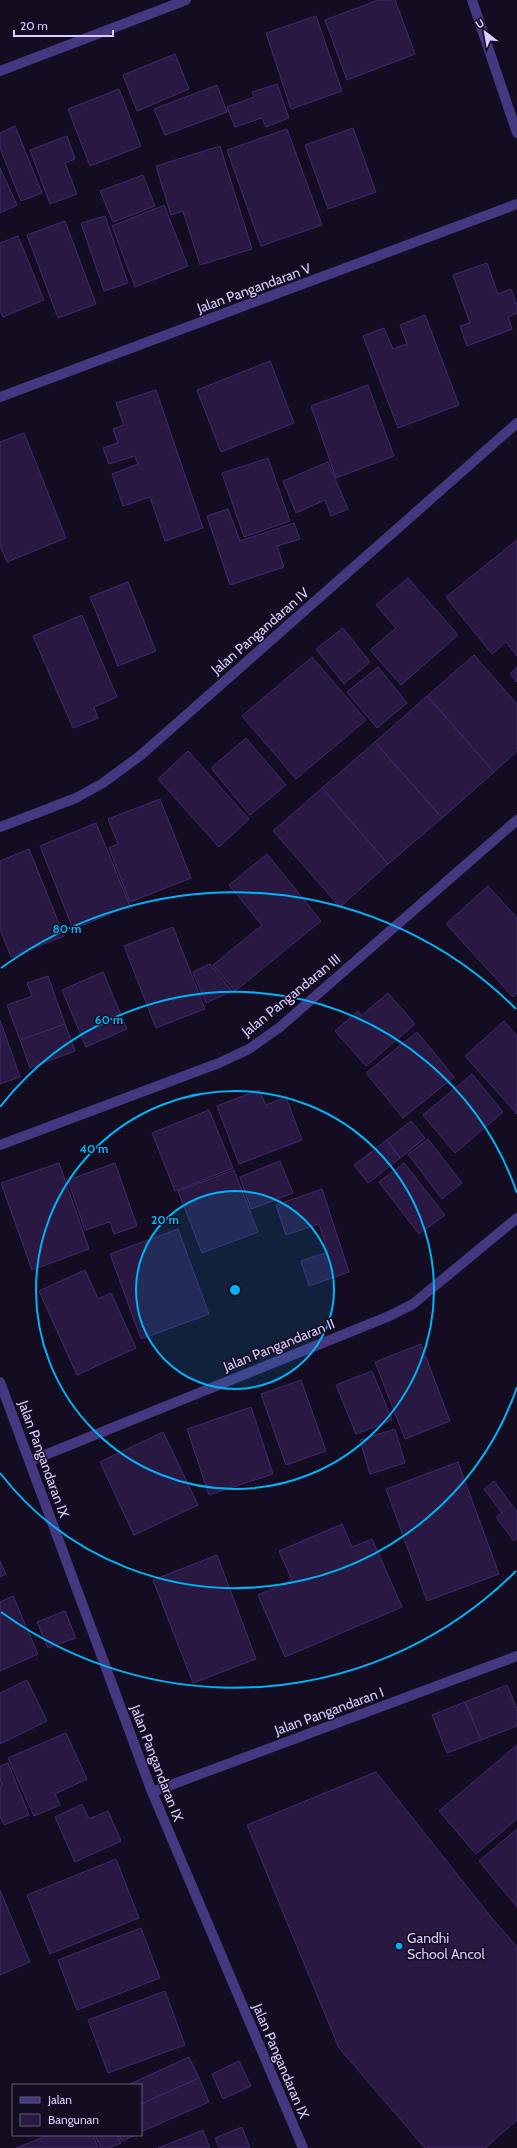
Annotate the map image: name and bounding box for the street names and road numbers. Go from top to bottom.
street label: Jalan Pangandaran V [194,259,314,317]
street label: Jalan Pangandaran IV [207,583,313,679]
street label: Jalan Pangandaran III [237,950,344,1041]
street label: Jalan Pangandaran II [220,1314,337,1376]
street label: Jalan Pangandaran IX [14,1397,74,1521]
street label: Jalan Pangandaran I [271,1683,386,1739]
street label: Jalan Pangandaran IX [126,1701,188,1824]
street label: Jalan Pangandaran IX [248,2000,314,2122]

